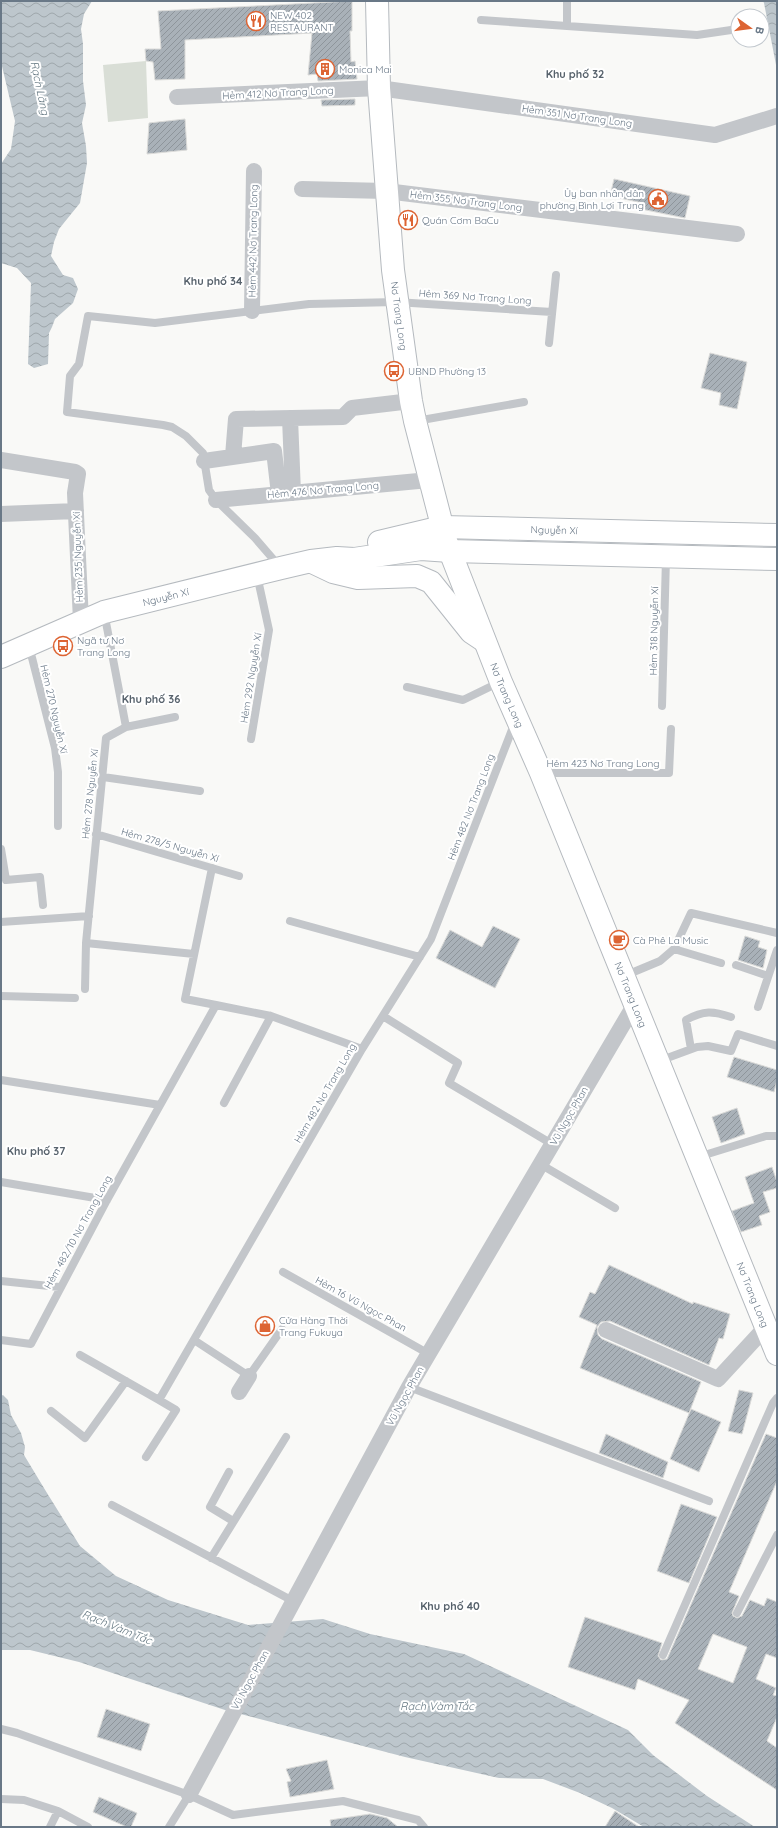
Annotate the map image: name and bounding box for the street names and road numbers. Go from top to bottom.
street label: Hẻm 412 Nơ Trang Long [222,84,334,102]
street label: Hẻm 351 Nơ Trang Long [521,102,633,130]
street label: Hẻm 442 Nơ Trang Long [246,184,260,298]
street label: Hẻm 355 Nơ Trang Long [409,188,523,214]
street label: Nơ Trang Long [388,281,410,351]
street label: Hẻm 369 Nơ Trang Long [418,287,532,307]
street label: Hẻm 476 Nơ Trang Long [267,479,379,501]
street label: Hẻm 235 Nguyễn Xí [70,511,86,603]
street label: Nguyễn Xí [530,523,579,537]
street label: Nguyễn Xí [141,584,191,609]
street label: Hẻm 318 Nguyễn Xí [647,586,661,676]
street label: Hẻm 292 Nguyễn Xí [237,631,265,724]
street label: Nơ Trang Long [488,661,527,730]
street label: Hẻm 270 Nguyễn Xí [37,663,71,756]
street label: Hẻm 278 Nguyễn Xí [79,747,101,840]
street label: Hẻm 482 Nơ Trang Long [445,752,497,862]
street label: Hẻm 423 Nơ Trang Long [547,757,659,770]
street label: Hẻm 278/5 Nguyễn Xí [120,825,221,865]
street label: Nơ Trang Long [612,960,650,1029]
street label: Hẻm 482 Nơ Trang Long [291,1041,359,1145]
street label: Vũ Ngọc Phan [547,1084,591,1148]
street label: Hẻm 482/10 Nơ Trang Long [41,1173,115,1291]
street label: Nơ Trang Long [734,1260,772,1329]
street label: Hẻm 16 Vũ Ngọc Phan [313,1273,409,1335]
street label: Vũ Ngọc Phan [383,1364,427,1428]
street label: Vũ Ngọc Phan [228,1648,272,1712]

